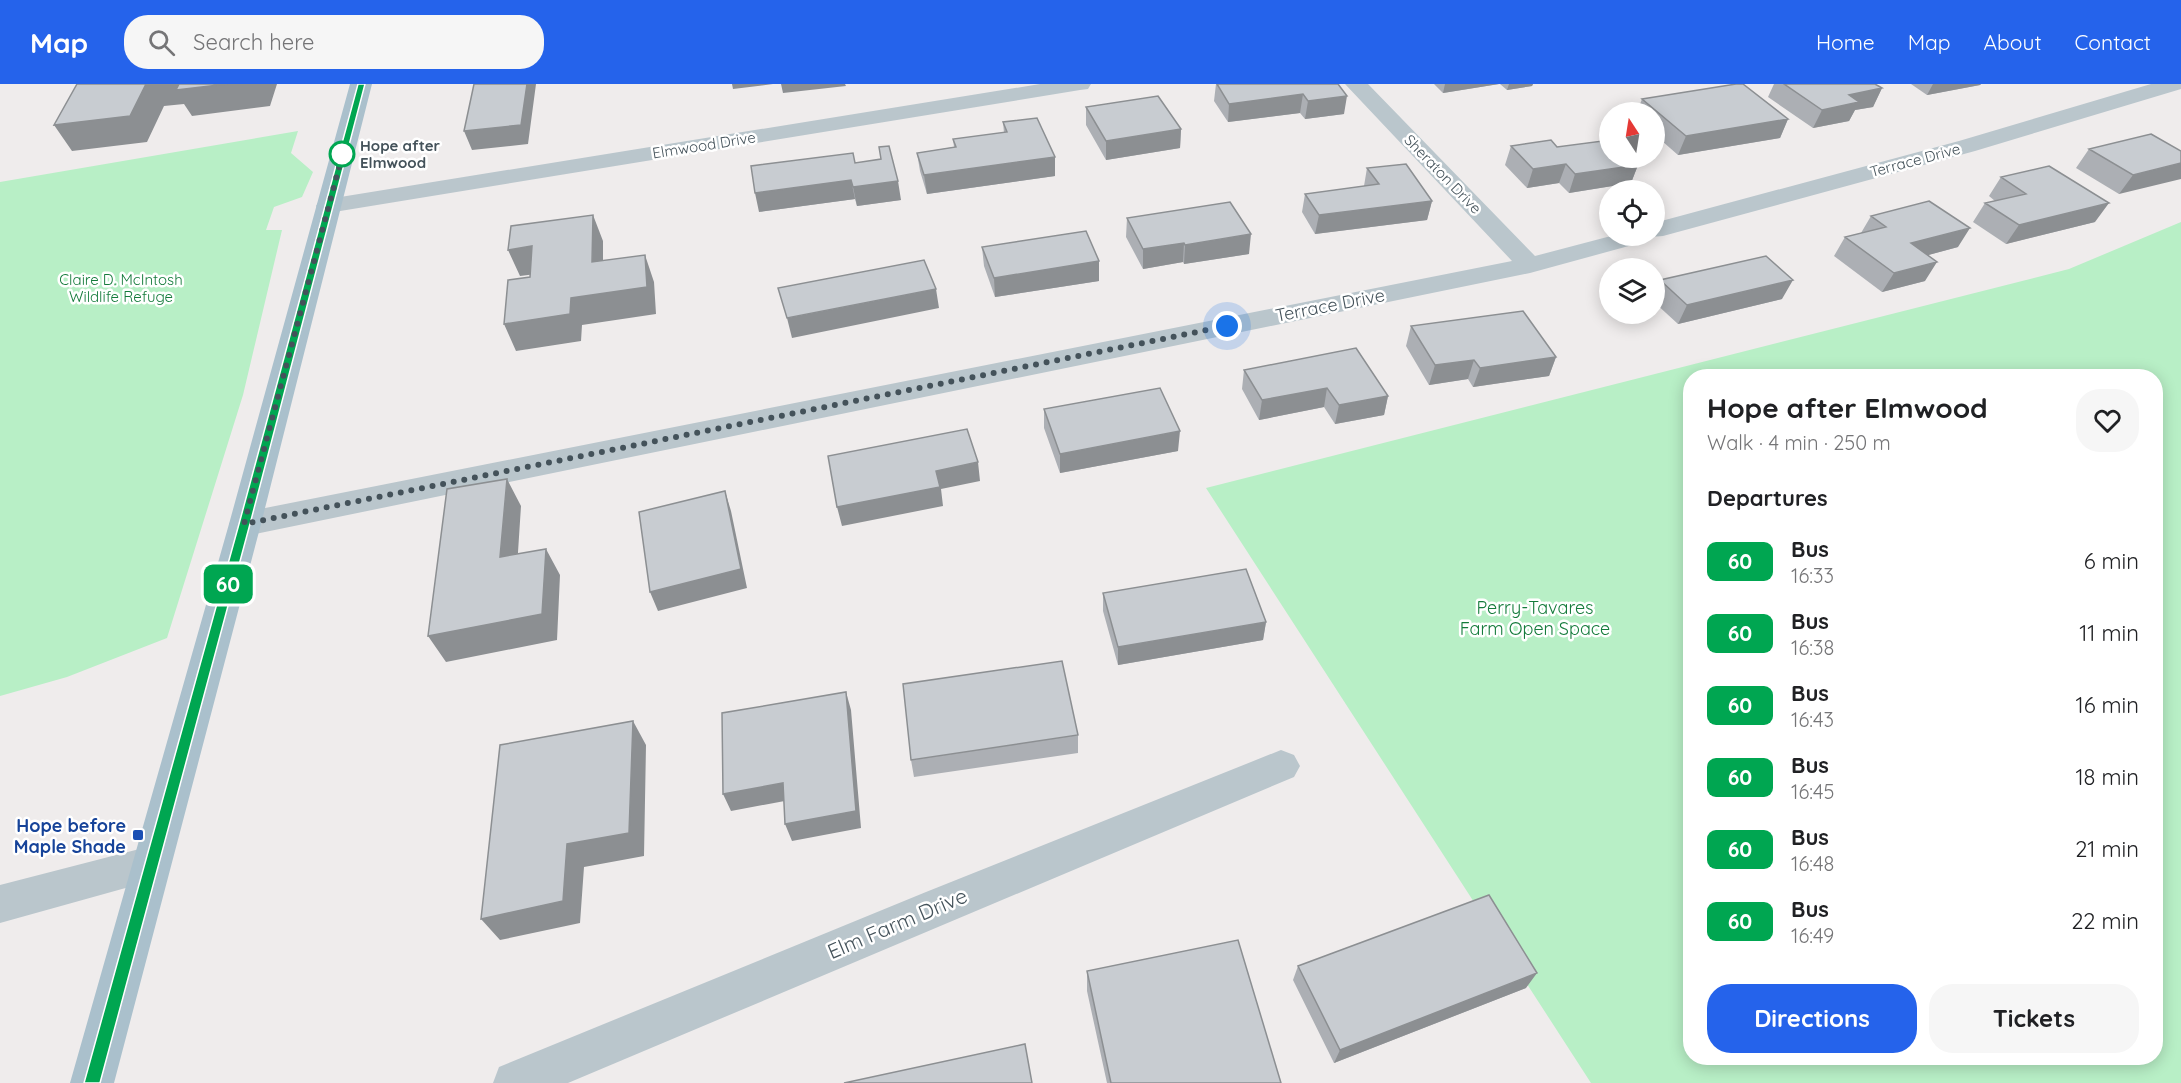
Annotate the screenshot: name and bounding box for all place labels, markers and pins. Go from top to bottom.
place label: Hope after Elmwood [360,136,441,172]
marker: Hope after Elmwood [329,141,355,167]
place label: Hope before Maple Shade [14,814,126,858]
marker: Hope before Maple Shade [131,828,145,842]

